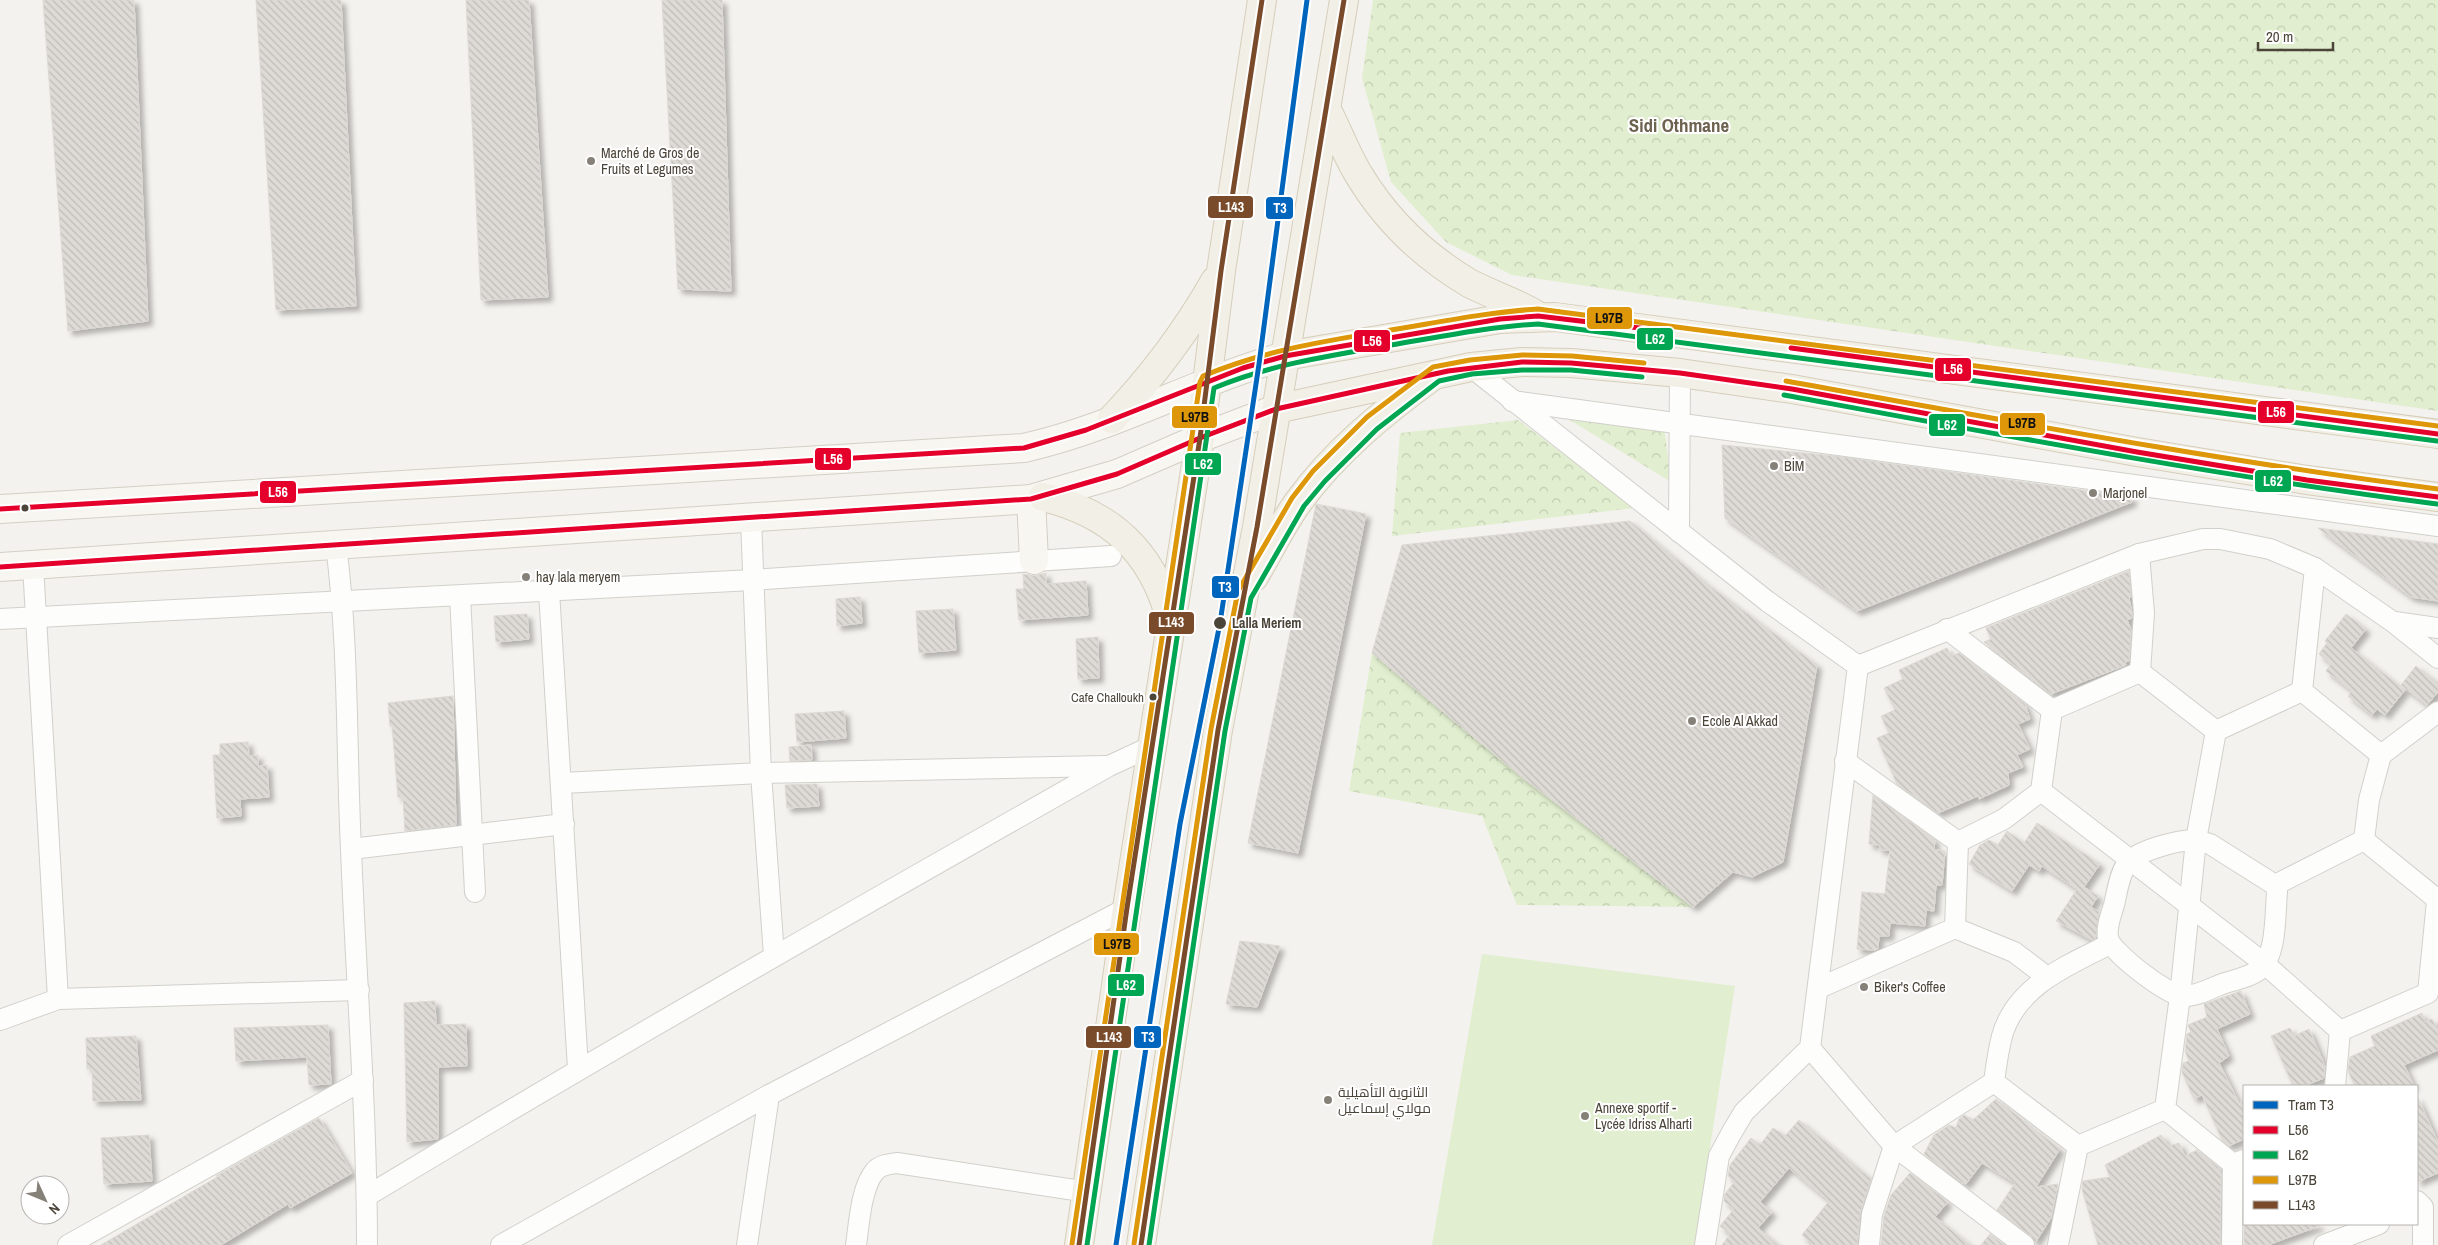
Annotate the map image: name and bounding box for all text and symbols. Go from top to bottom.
scale bar [2258,20,2333,52]
text: 20 m [2266,26,2293,47]
district label: Sidi Othmane [1629,112,1730,138]
place label: Marché de Gros de Fruits et Legumes [601,144,699,178]
marker: Marché de Gros de Fruits et Legumes [585,155,597,167]
line badge: L143 [1207,195,1254,219]
line badge: T3 [1265,196,1294,220]
text: L143 [1218,198,1244,216]
text: T3 [1273,199,1287,217]
line badge: L97B [1586,306,1633,330]
text: L97B [1595,309,1623,327]
line badge: L62 [1636,327,1674,351]
line badge: L56 [1353,329,1391,353]
text: L62 [1645,330,1665,348]
text: L56 [1362,332,1382,350]
line badge: L56 [1934,357,1972,382]
text: L56 [1943,360,1963,378]
line badge: L56 [2257,400,2295,424]
text: L56 [2266,403,2286,421]
line badge: L97B [1171,405,1218,429]
text: L97B [1181,408,1209,426]
line badge: L97B [1999,412,2046,436]
line badge: L62 [1928,413,1966,437]
text: L97B [2008,414,2036,432]
text: L62 [1937,416,1957,434]
line badge: L56 [814,447,852,471]
text: L56 [823,450,843,468]
line badge: L62 [1184,452,1222,476]
text: L62 [1193,455,1213,473]
place label: BİM [1784,457,1804,475]
marker: BİM [1768,460,1780,472]
line badge: L62 [2254,469,2292,493]
text: L62 [2263,472,2283,490]
line badge: L56 [259,480,297,504]
text: L56 [268,483,288,501]
place label: Marjonel [2103,484,2147,502]
marker: Marjonel [2087,487,2099,499]
unlabelled marker [20,503,30,513]
place label: hay lala meryem [536,568,620,586]
marker: hay lala meryem [520,571,532,583]
line badge: T3 [1211,575,1240,599]
text: T3 [1218,578,1232,596]
line badge: L143 [1148,611,1195,635]
text: L143 [1158,613,1184,631]
place label: Lalla Meriem [1232,614,1302,632]
marker: Lalla Meriem [1212,615,1228,631]
place label: Cafe Challoukh [1071,689,1144,706]
marker: Cafe Challoukh [1148,692,1158,702]
place label: Ecole Al Akkad [1702,712,1778,730]
marker: Ecole Al Akkad [1686,715,1698,727]
line badge: L97B [1093,932,1140,956]
text: L97B [1103,935,1131,953]
line badge: L62 [1107,973,1145,997]
text: L62 [1116,976,1136,994]
place label: Biker's Coffee [1874,978,1946,996]
marker: Biker's Coffee [1858,981,1870,993]
line badge: L143 [1085,1025,1132,1049]
line badge: T3 [1133,1025,1162,1049]
text: L143 [1096,1028,1122,1046]
text: T3 [1141,1028,1155,1046]
place label: الثانوية التأهيلية مولاي إسماعيل [1338,1083,1431,1120]
legend [2243,1085,2418,1225]
marker: الثانوية التأهيلية مولاي إسماعيل [1322,1094,1334,1106]
text: Tram T3 [2288,1094,2334,1115]
place label: Annexe sportif - Lycée Idriss Alharti [1594,1099,1692,1133]
marker: Annexe sportif - Lycée Idriss Alharti [1579,1110,1591,1122]
text: L56 [2288,1119,2309,1140]
text: L62 [2288,1144,2309,1165]
text: L97B [2288,1169,2317,1190]
north arrow [20,1175,70,1225]
text: L143 [2288,1194,2316,1215]
text: N [45,1200,64,1218]

